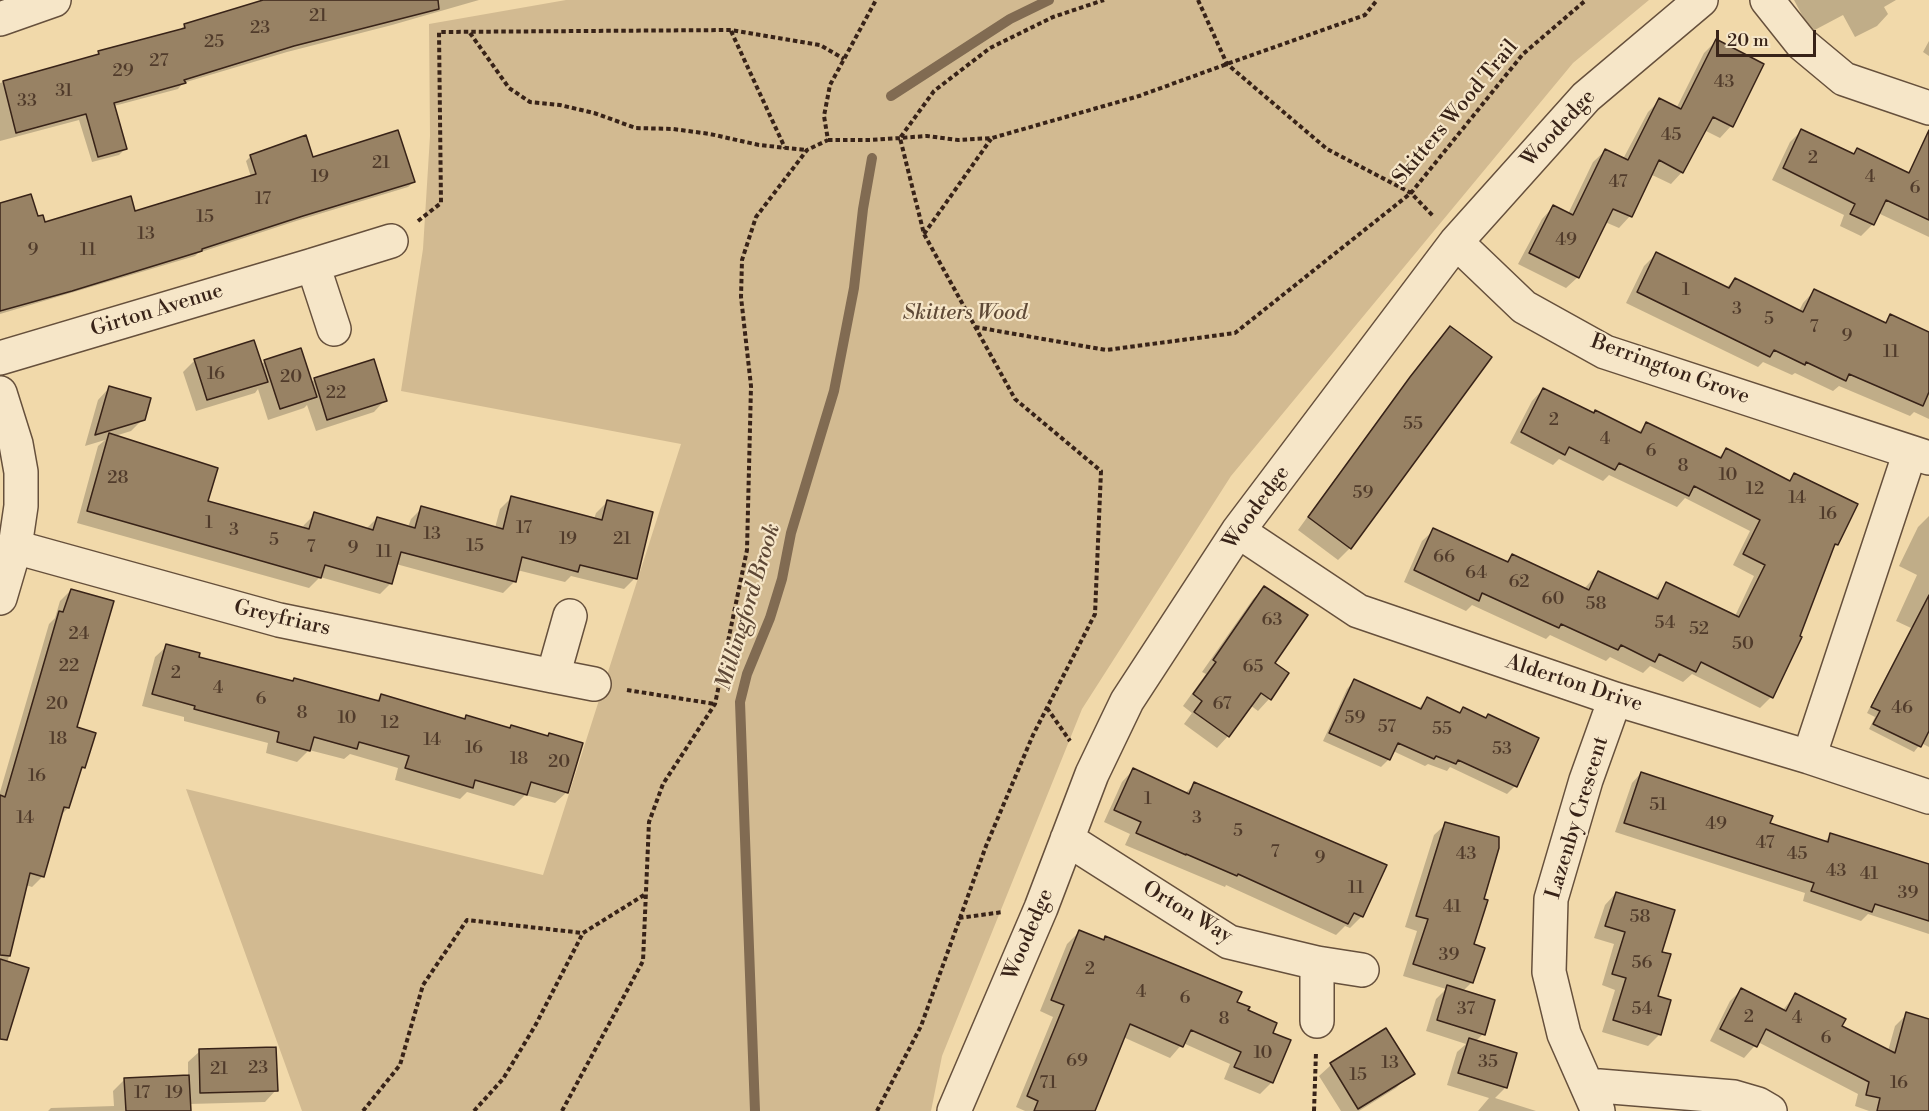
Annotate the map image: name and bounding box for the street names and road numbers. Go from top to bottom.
street label: Skitters Wood Trail [1388,35,1524,191]
street label: Woodedge [1517,85,1601,173]
street label: Girton Avenue [88,279,226,343]
street label: Berrington Grove [1587,330,1753,410]
street label: Woodedge [1218,461,1296,555]
street label: Greyfriars [231,596,333,642]
street label: Alderton Drive [1503,650,1645,718]
street label: Lazenby Crescent [1541,734,1615,902]
street label: Orton Way [1138,876,1236,950]
street label: Woodedge [998,885,1060,985]

